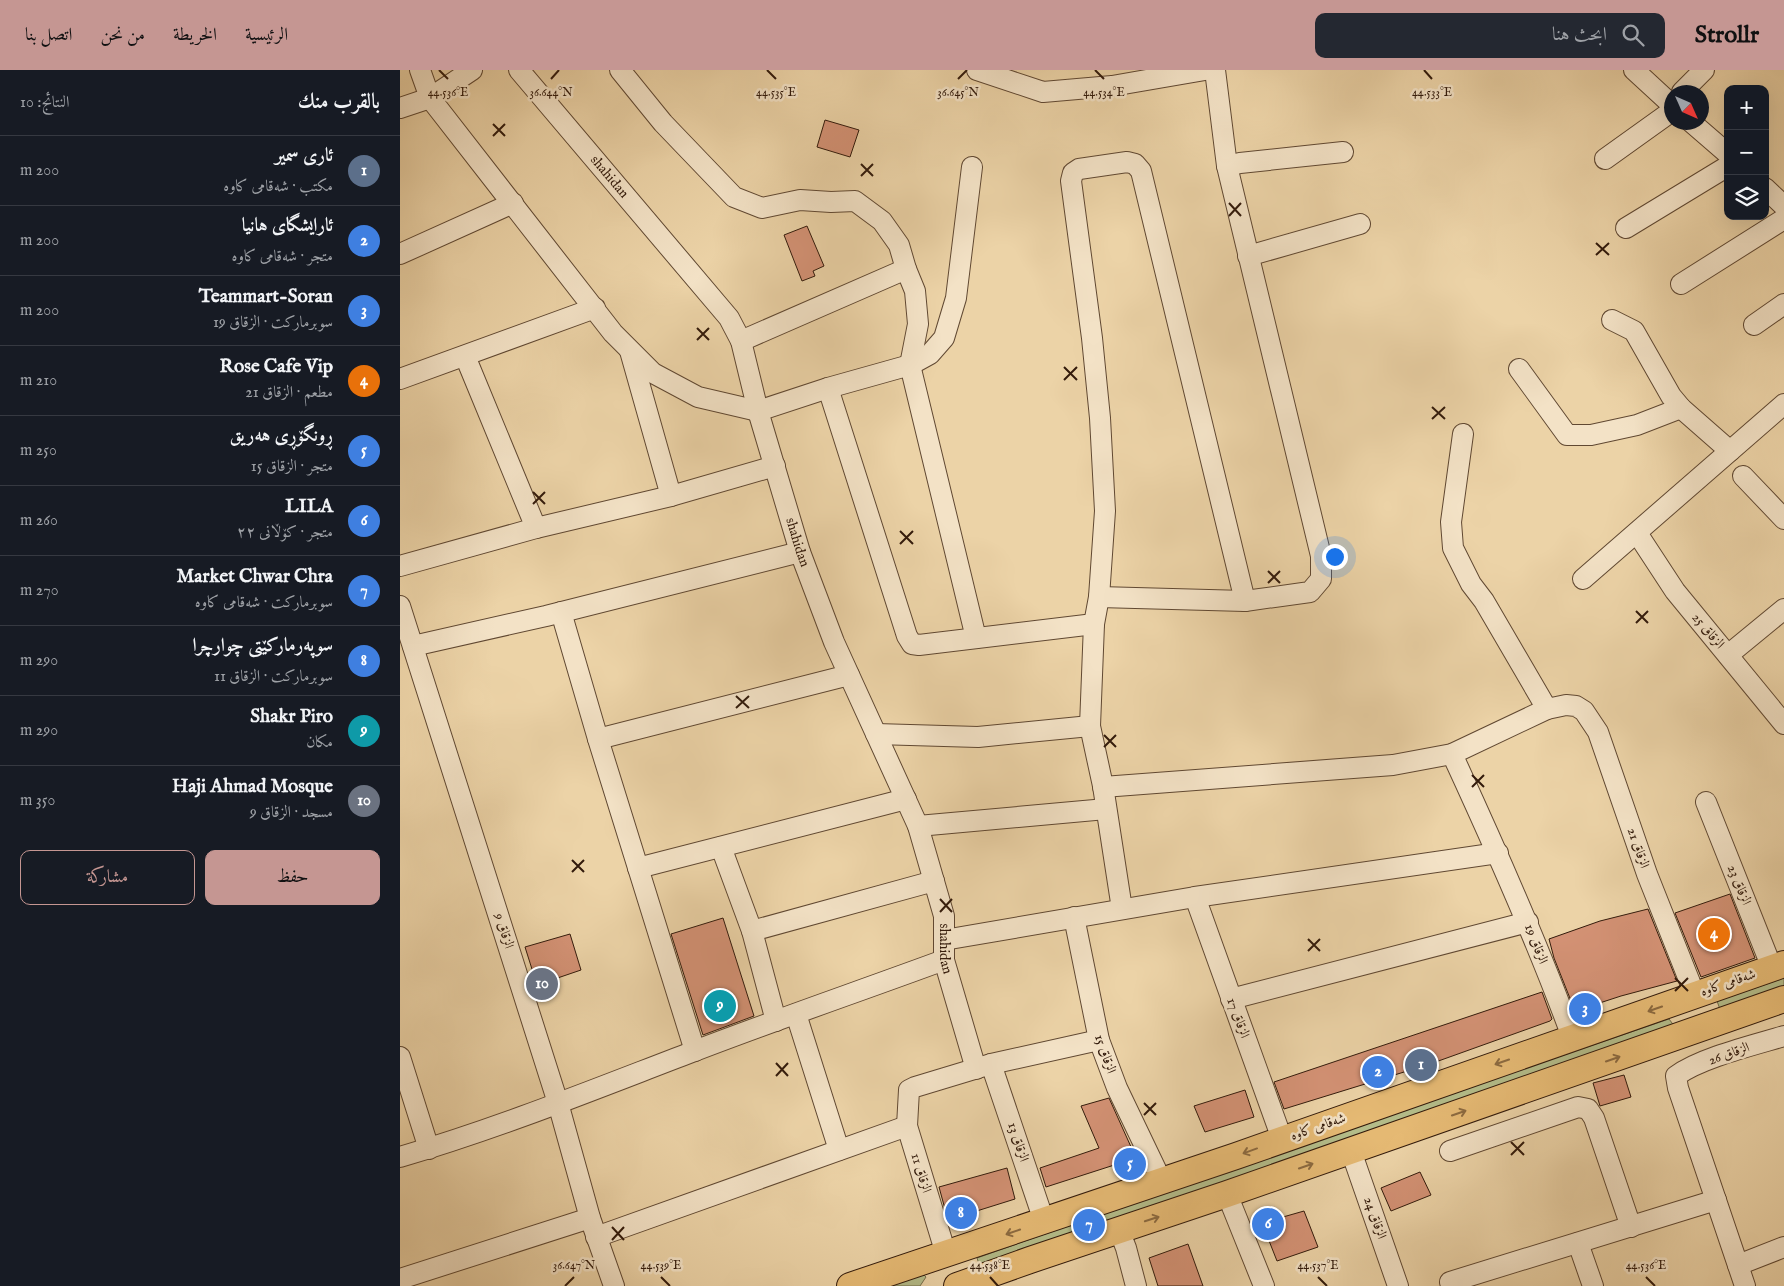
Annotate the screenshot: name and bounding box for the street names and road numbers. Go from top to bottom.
street label: shahidan [586,152,633,202]
street label: shahidan [781,516,814,570]
street label: الزقاق 25 [1688,609,1728,653]
street label: الزقاق 21 [1623,825,1653,871]
street label: الزقاق 23 [1723,862,1755,908]
street label: الزقاق 9 [490,910,518,951]
street label: الزقاق 19 [1520,921,1552,967]
street label: shahidan [935,923,957,977]
street label: شەقامی کاوە [1698,965,1758,1001]
street label: الزقاق 17 [1222,995,1254,1041]
street label: الزقاق 15 [1090,1032,1120,1076]
street label: الزقاق 26 [1706,1039,1752,1069]
street label: شەقامی کاوە [1288,1109,1348,1145]
street label: الزقاق 13 [1003,1120,1033,1164]
street label: الزقاق 11 [906,1151,936,1195]
street label: الزقاق 24 [1359,1194,1391,1242]

